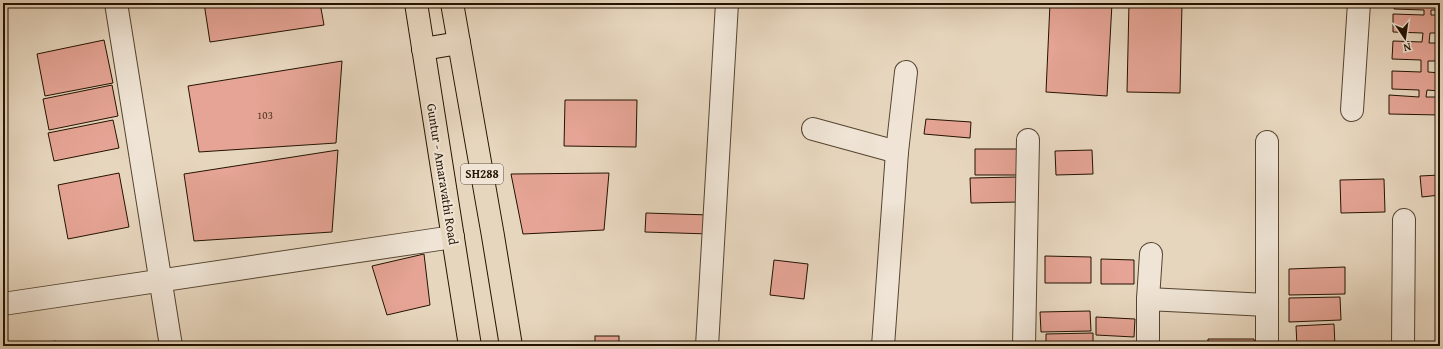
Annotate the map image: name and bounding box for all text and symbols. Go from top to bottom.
north arrow [1385,18,1425,58]
text: N [1401,39,1413,57]
street label: Guntur - Amaravathi Road [422,102,463,246]
house number: 103 [257,107,273,123]
road number: SH288 [461,164,503,184]

